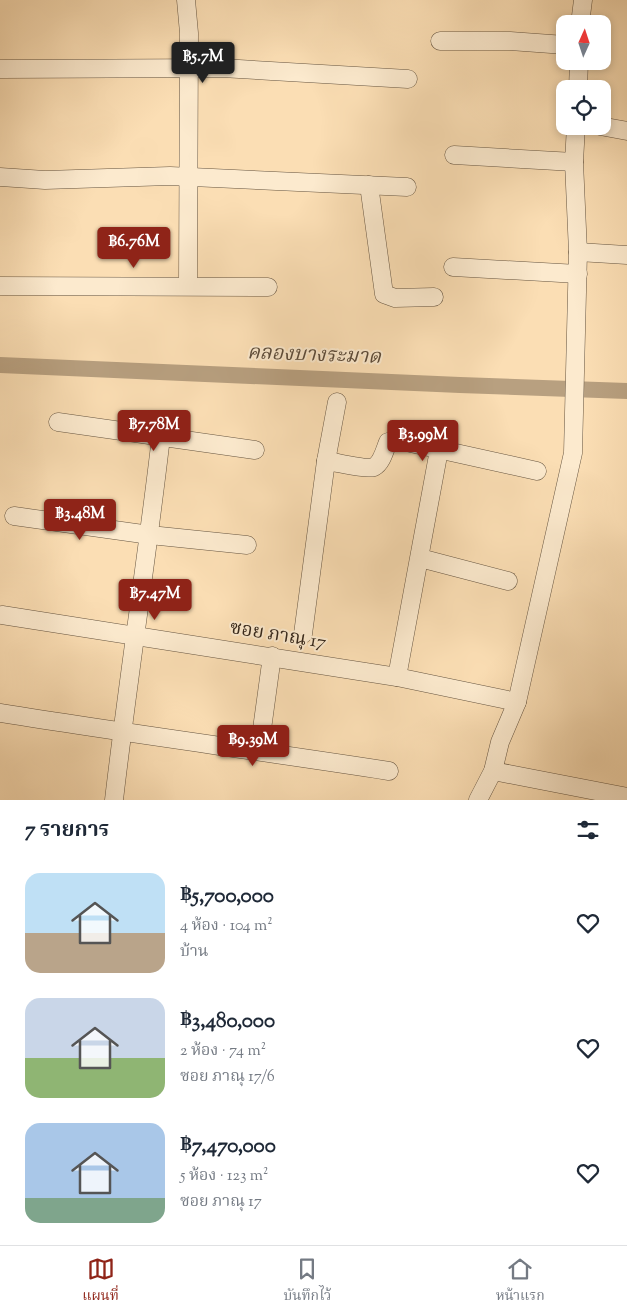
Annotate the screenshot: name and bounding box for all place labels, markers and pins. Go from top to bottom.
pin: ฿5.7M [168,42,238,84]
pin: ฿6.76M [93,226,175,269]
pin: ฿7.78M [113,410,195,452]
pin: ฿3.99M [382,420,464,462]
pin: ฿3.48M [39,498,121,541]
pin: ฿7.47M [114,578,196,621]
pin: ฿9.39M [212,724,294,767]

